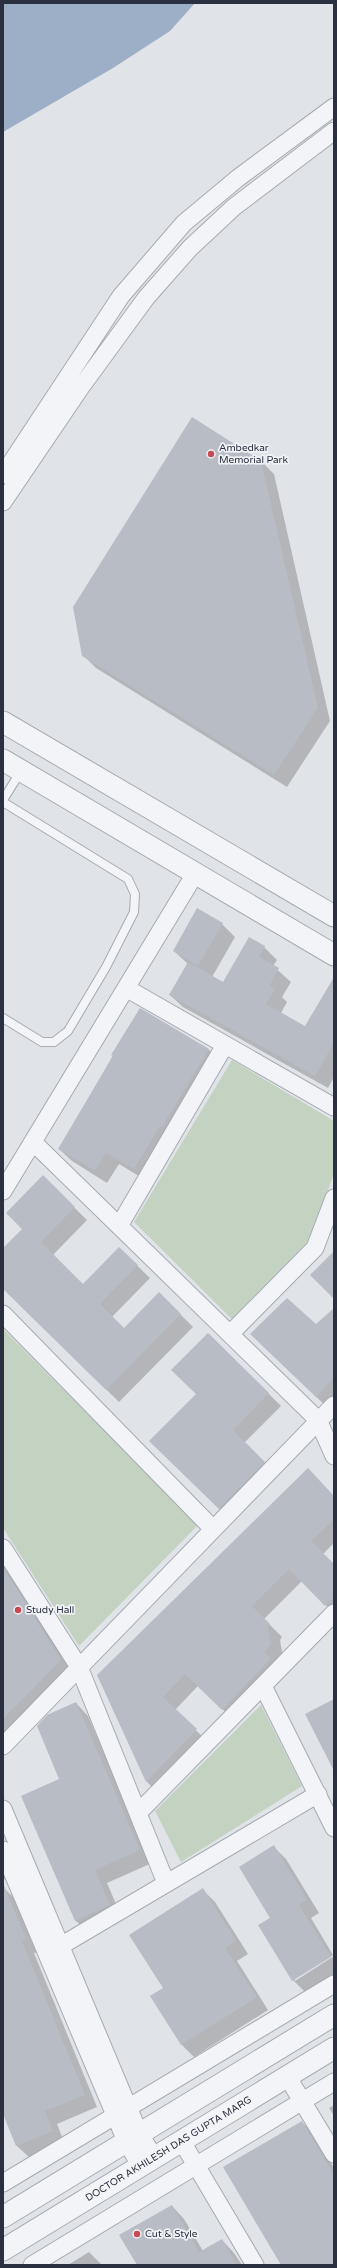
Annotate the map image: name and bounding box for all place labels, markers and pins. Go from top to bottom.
place label: Ambedkar Memorial Park [219,442,288,466]
marker: Ambedkar Memorial Park [206,449,216,459]
place label: Study Hall [26,1604,74,1616]
marker: Study Hall [13,1605,23,1615]
place label: Cut & Style [145,2228,198,2240]
marker: Cut & Style [132,2229,142,2239]

